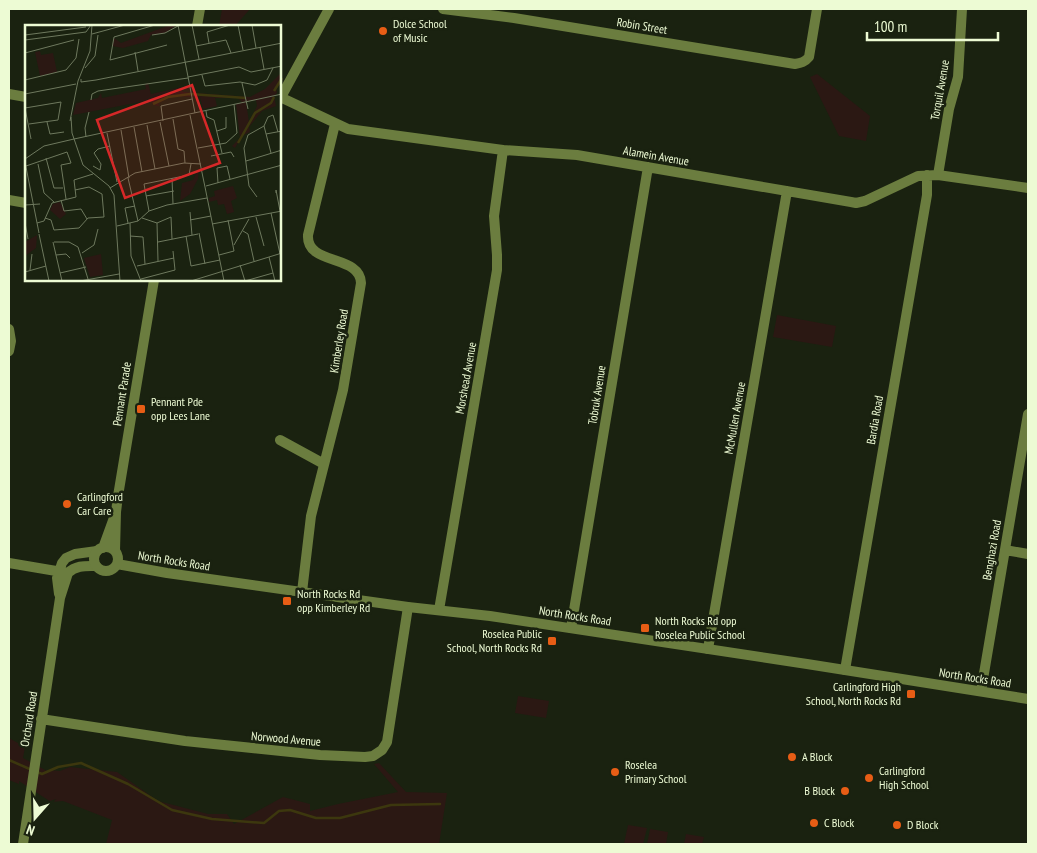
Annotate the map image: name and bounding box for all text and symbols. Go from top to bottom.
scale bar [867,10,998,42]
street label: Robin Street [616,14,669,37]
place label: Dolce School of Music [393,16,447,45]
text: 100 m [874,17,907,36]
inset map [25,25,281,281]
marker: Dolce School of Music [377,25,389,37]
street label: Torquil Avenue [927,59,952,121]
street label: Alamein Avenue [622,142,690,169]
street label: Kimberley Road [326,308,351,374]
street label: Morshead Avenue [452,341,479,415]
street label: Pennant Parade [109,361,134,427]
street label: Tobruk Avenue [584,364,609,426]
street label: McMullen Avenue [721,381,748,455]
place label: Pennant Pde opp Lees Lane [151,394,210,423]
street label: Bardia Road [863,394,886,446]
marker: Pennant Pde opp Lees Lane [135,403,147,415]
place label: Carlingford Car Care [77,489,123,518]
marker: Carlingford Car Care [61,498,73,510]
street label: Benghazi Road [979,519,1004,581]
street label: North Rocks Road [137,547,211,574]
place label: North Rocks Rd opp Kimberley Rd [297,586,370,615]
marker: North Rocks Rd opp Kimberley Rd [281,595,293,607]
street label: North Rocks Road [538,602,612,629]
place label: North Rocks Rd opp Roselea Public School [655,613,745,642]
marker: North Rocks Rd opp Roselea Public School [639,622,651,634]
place label: Roselea Public School, North Rocks Rd [447,626,543,655]
marker: Roselea Public School, North Rocks Rd [546,635,558,647]
street label: North Rocks Road [938,664,1012,691]
place label: Carlingford High School, North Rocks Rd [806,679,901,708]
marker: Carlingford High School, North Rocks Rd [905,688,917,700]
street label: Orchard Road [17,690,40,748]
street label: Norwood Avenue [250,728,322,749]
place label: A Block [802,749,833,764]
marker: A Block [786,751,798,763]
place label: Roselea Primary School [625,757,687,786]
place label: Carlingford High School [879,763,929,792]
marker: Roselea Primary School [609,766,621,778]
marker: Carlingford High School [863,772,875,784]
place label: B Block [804,783,835,798]
marker: B Block [839,785,851,797]
north arrow [10,793,60,843]
place label: C Block [824,815,855,830]
marker: C Block [808,817,820,829]
place label: D Block [907,817,939,832]
marker: D Block [891,819,903,831]
text: N [24,820,37,840]

